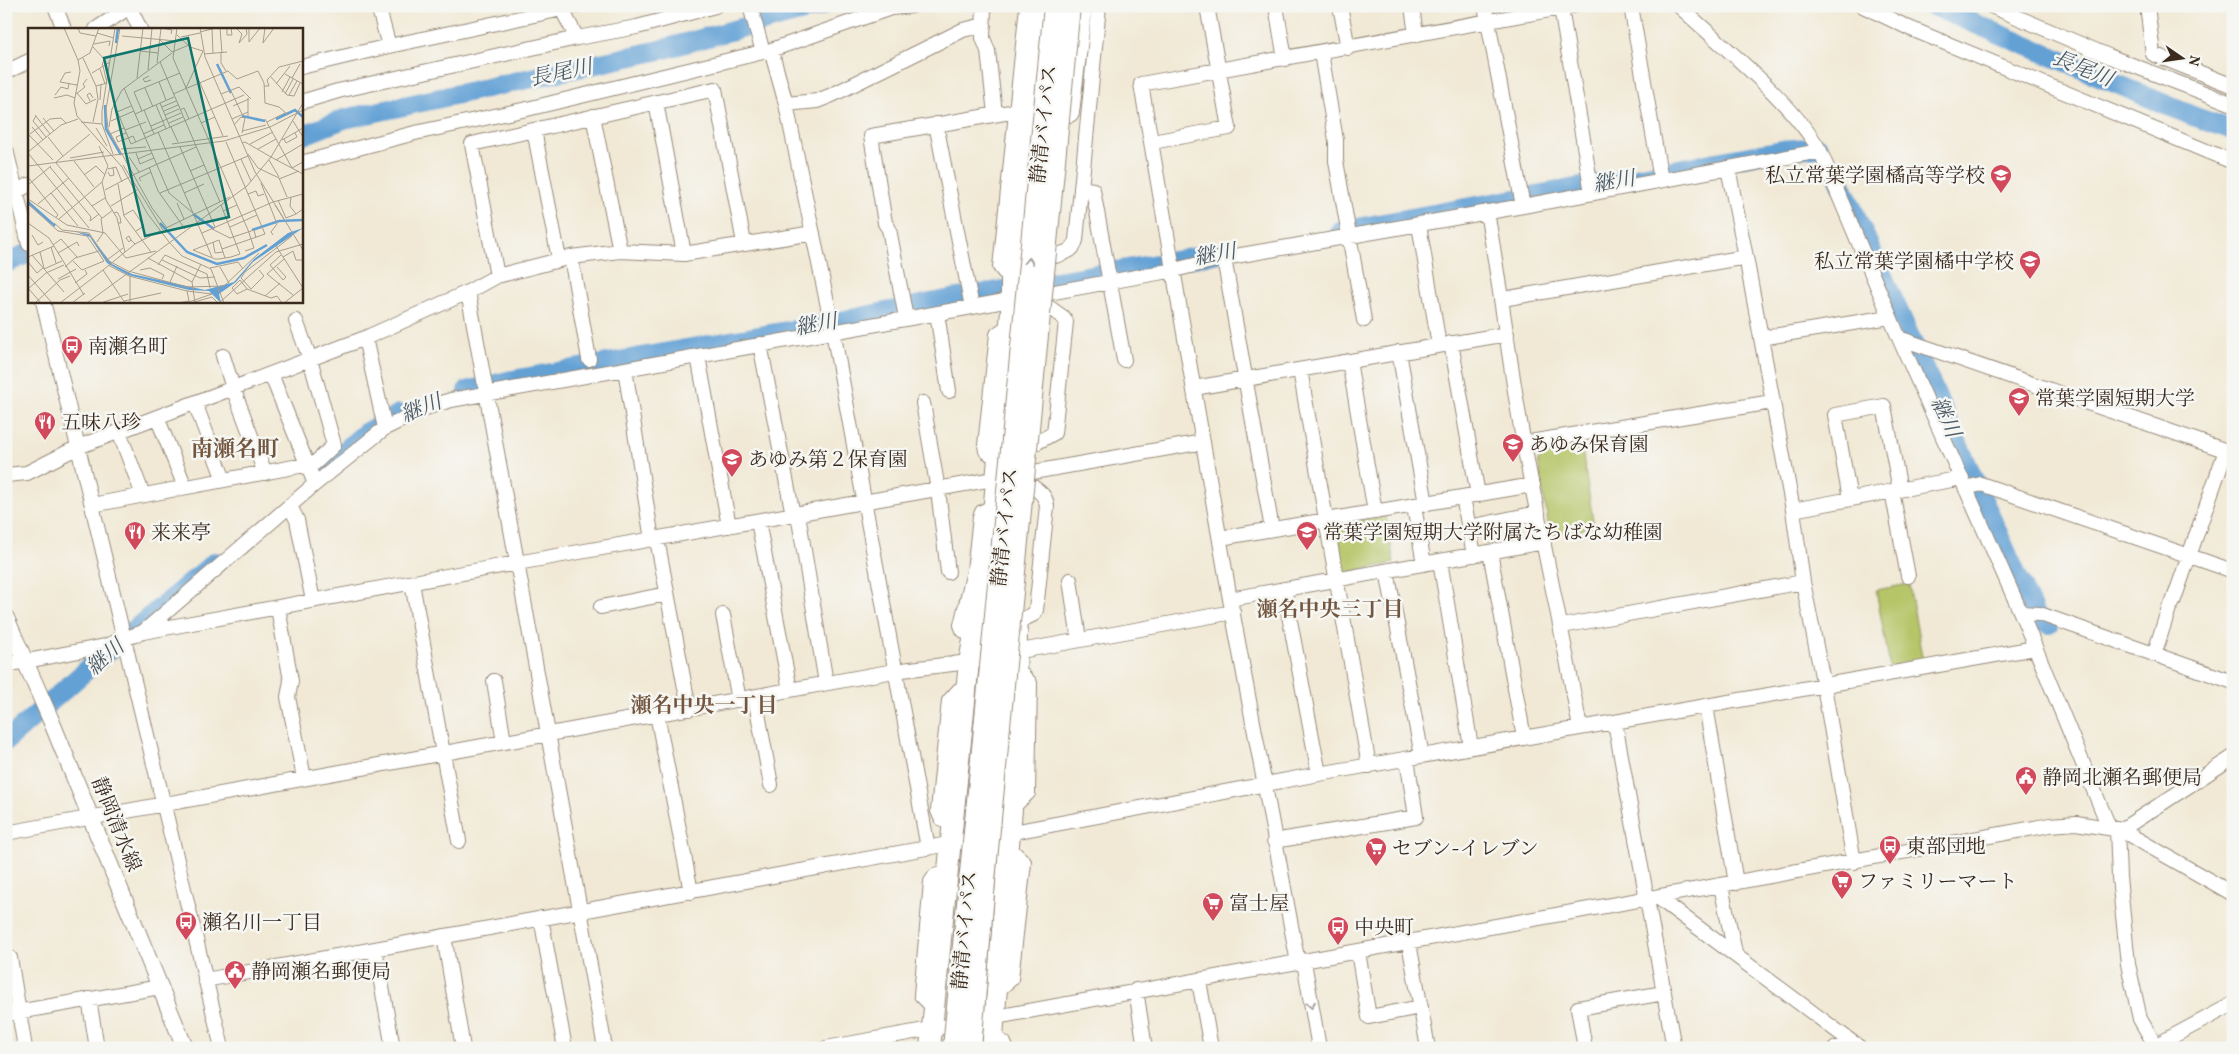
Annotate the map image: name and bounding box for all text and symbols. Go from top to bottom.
inset map [28,28,302,302]
north arrow [2156,32,2206,82]
water label: 長尾川 [2048,44,2119,95]
water label: 長尾川 [527,52,597,94]
text: N [2183,53,2204,68]
street label: 静清バイパス [1025,63,1065,185]
place label: 私立常葉学園橘高等学校 [1765,163,1985,191]
school or university icon: 私立常葉学園橘高等学校 [1989,163,2013,194]
water label: 継川 [1591,164,1639,200]
water label: 継川 [1192,237,1240,273]
place label: 私立常葉学園橘中学校 [1814,249,2014,277]
school or university icon: 私立常葉学園橘中学校 [2018,249,2042,280]
one-way arrow [1024,257,1035,265]
water label: 継川 [793,307,841,343]
bus stop icon: 南瀬名町 [60,334,84,365]
place label: 南瀬名町 [88,334,168,362]
school or university icon: 常葉学園短期大学 [2007,386,2031,417]
place label: 常葉学園短期大学 [2035,386,2195,414]
water label: 継川 [397,387,448,431]
water label: 継川 [1923,393,1967,445]
restaurant icon: 五味八珍 [33,410,57,441]
place label: 五味八珍 [61,410,141,438]
school or university icon: あゆみ保育園 [1501,432,1525,463]
place label: あゆみ保育園 [1529,432,1649,460]
district label: 南瀬名町 [191,435,279,466]
school or university icon: あゆみ第２保育園 [720,447,744,478]
place label: あゆみ第２保育園 [748,447,908,475]
street label: 静清バイパス [986,466,1026,588]
restaurant icon: 来来亭 [123,520,147,551]
place label: 来来亭 [151,520,211,548]
school or university icon: 常葉学園短期大学附属たちばな幼稚園 [1295,520,1319,551]
place label: 常葉学園短期大学附属たちばな幼稚園 [1323,520,1663,548]
district label: 瀬名中央三丁目 [1257,596,1404,625]
water label: 継川 [81,632,133,683]
district label: 瀬名中央一丁目 [631,692,778,721]
public building icon: 静岡北瀬名郵便局 [2014,765,2038,796]
place label: 静岡北瀬名郵便局 [2042,765,2202,793]
street label: 静岡清水線 [83,773,147,876]
bus stop icon: 東部団地 [1878,834,1902,865]
place label: 東部団地 [1906,834,1986,862]
supermarket icon: セブン-イレブン [1364,836,1388,867]
place label: セブン-イレブン [1392,836,1539,864]
street label: 静清バイパス [947,869,985,991]
supermarket icon: ファミリーマート [1830,869,1854,900]
place label: ファミリーマート [1858,869,2018,897]
supermarket icon: 富士屋 [1201,891,1225,922]
place label: 富士屋 [1229,891,1289,919]
bus stop icon: 瀬名川一丁目 [174,910,198,941]
place label: 瀬名川一丁目 [202,910,322,938]
bus stop icon: 中央町 [1326,915,1350,946]
place label: 中央町 [1354,915,1414,943]
public building icon: 静岡瀬名郵便局 [223,959,247,990]
place label: 静岡瀬名郵便局 [251,959,391,987]
one-way arrow [1306,1001,1316,1009]

